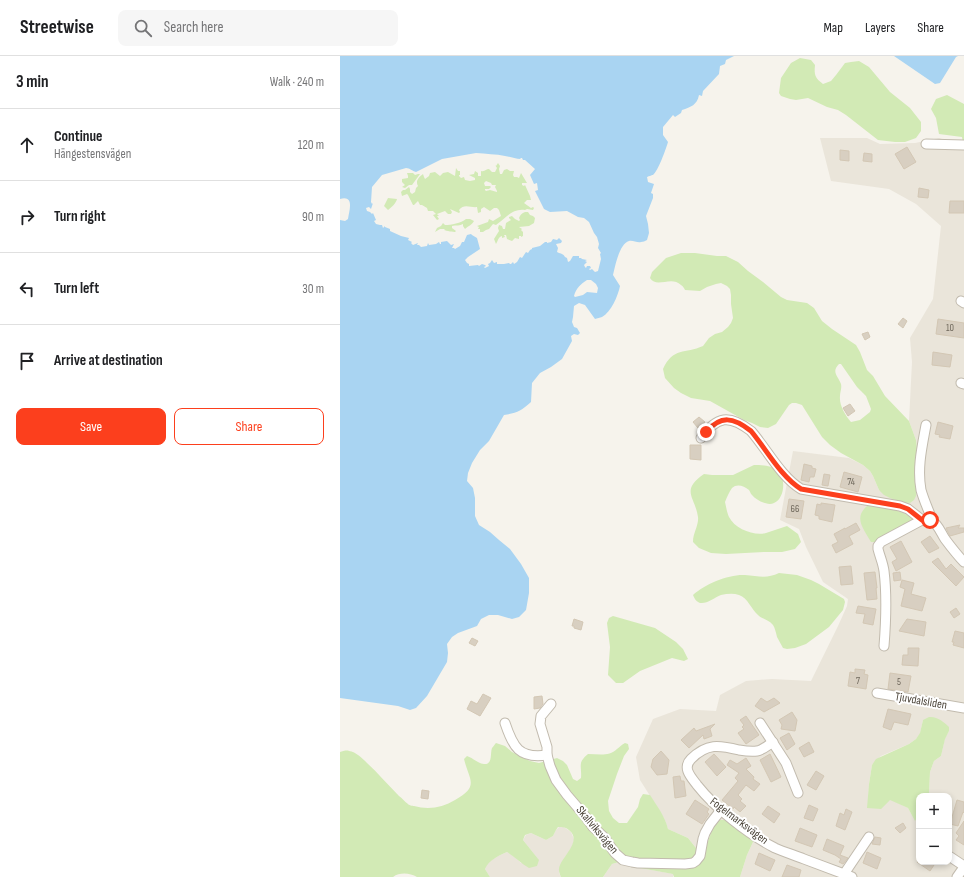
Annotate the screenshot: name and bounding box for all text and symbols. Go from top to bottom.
search box [118,10,398,46]
text: Streetwise [20,16,94,39]
icon: search [132,17,154,39]
text: Search here [164,18,223,37]
text: Map [823,19,843,36]
text: Layers [865,19,895,36]
text: Share [917,19,944,36]
text: 3 min [16,72,49,92]
text: Walk · 240 m [270,74,324,90]
text: Continue [54,127,103,146]
icon: ahead [16,134,38,156]
text: 120 m [298,137,324,153]
text: Hängestensvägen [54,146,131,162]
icon: right [16,206,38,228]
text: Turn right [54,207,106,226]
text: 90 m [302,209,324,225]
icon: left [16,278,38,300]
text: Turn left [54,279,99,298]
text: 30 m [302,281,324,297]
house number: 10 [946,322,954,334]
icon: arrive [16,350,38,372]
text: Arrive at destination [54,351,163,370]
button: Save [16,408,166,445]
button: Share [174,408,324,445]
route end [697,423,715,441]
house number: 74 [847,476,855,488]
house number: 66 [791,503,799,515]
route start [921,511,939,529]
house number: 7 [856,675,860,687]
house number: 5 [897,676,901,688]
street label: Tjuvdalsliden [894,689,948,713]
map controls [916,793,952,865]
button: + [916,793,952,829]
street label: Fogelmarksvägen [707,794,771,848]
street label: Skallviksvägen [573,803,621,857]
button: − [916,829,952,865]

